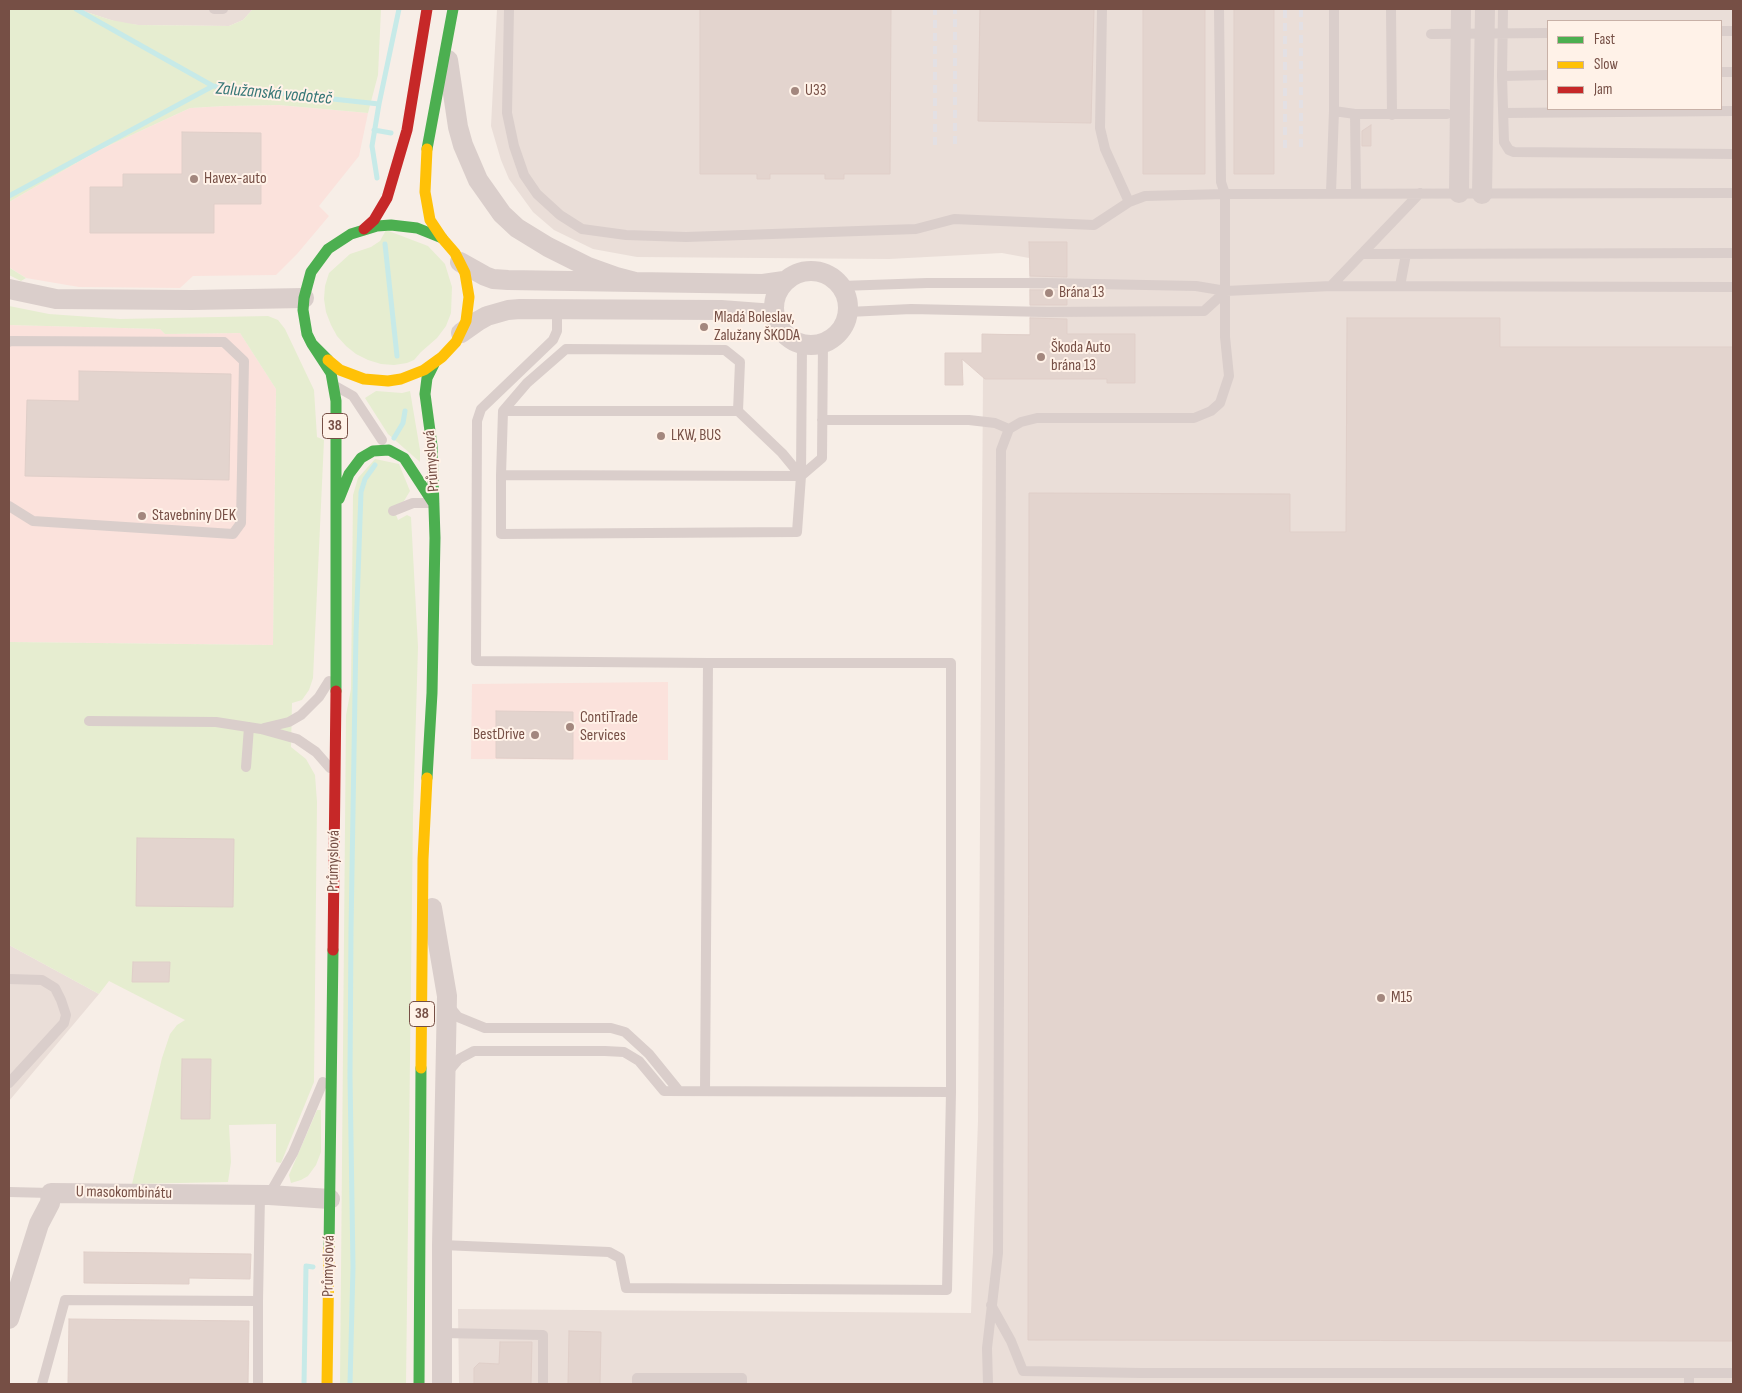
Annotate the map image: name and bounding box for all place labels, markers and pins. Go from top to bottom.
place label: U33 [805,81,826,101]
marker: U33 [789,85,801,97]
place label: Havex-auto [204,169,267,189]
marker: Havex-auto [188,173,200,185]
place label: Brána 13 [1059,283,1104,303]
marker: Brána 13 [1043,287,1055,299]
place label: Mladá Boleslav, Zalužany ŠKODA [714,308,800,346]
marker: Mladá Boleslav, Zalužany ŠKODA [698,321,710,333]
place label: Škoda Auto brána 13 [1051,338,1111,376]
marker: Škoda Auto brána 13 [1035,351,1047,363]
place label: LKW, BUS [671,426,721,446]
marker: LKW, BUS [655,430,667,442]
place label: Stavebniny DEK [152,506,236,526]
marker: Stavebniny DEK [136,510,148,522]
place label: ContiTrade Services [580,708,638,746]
marker: ContiTrade Services [564,721,576,733]
place label: BestDrive [473,725,525,745]
marker: BestDrive [529,729,541,741]
place label: M15 [1391,988,1413,1008]
marker: M15 [1375,992,1387,1004]

